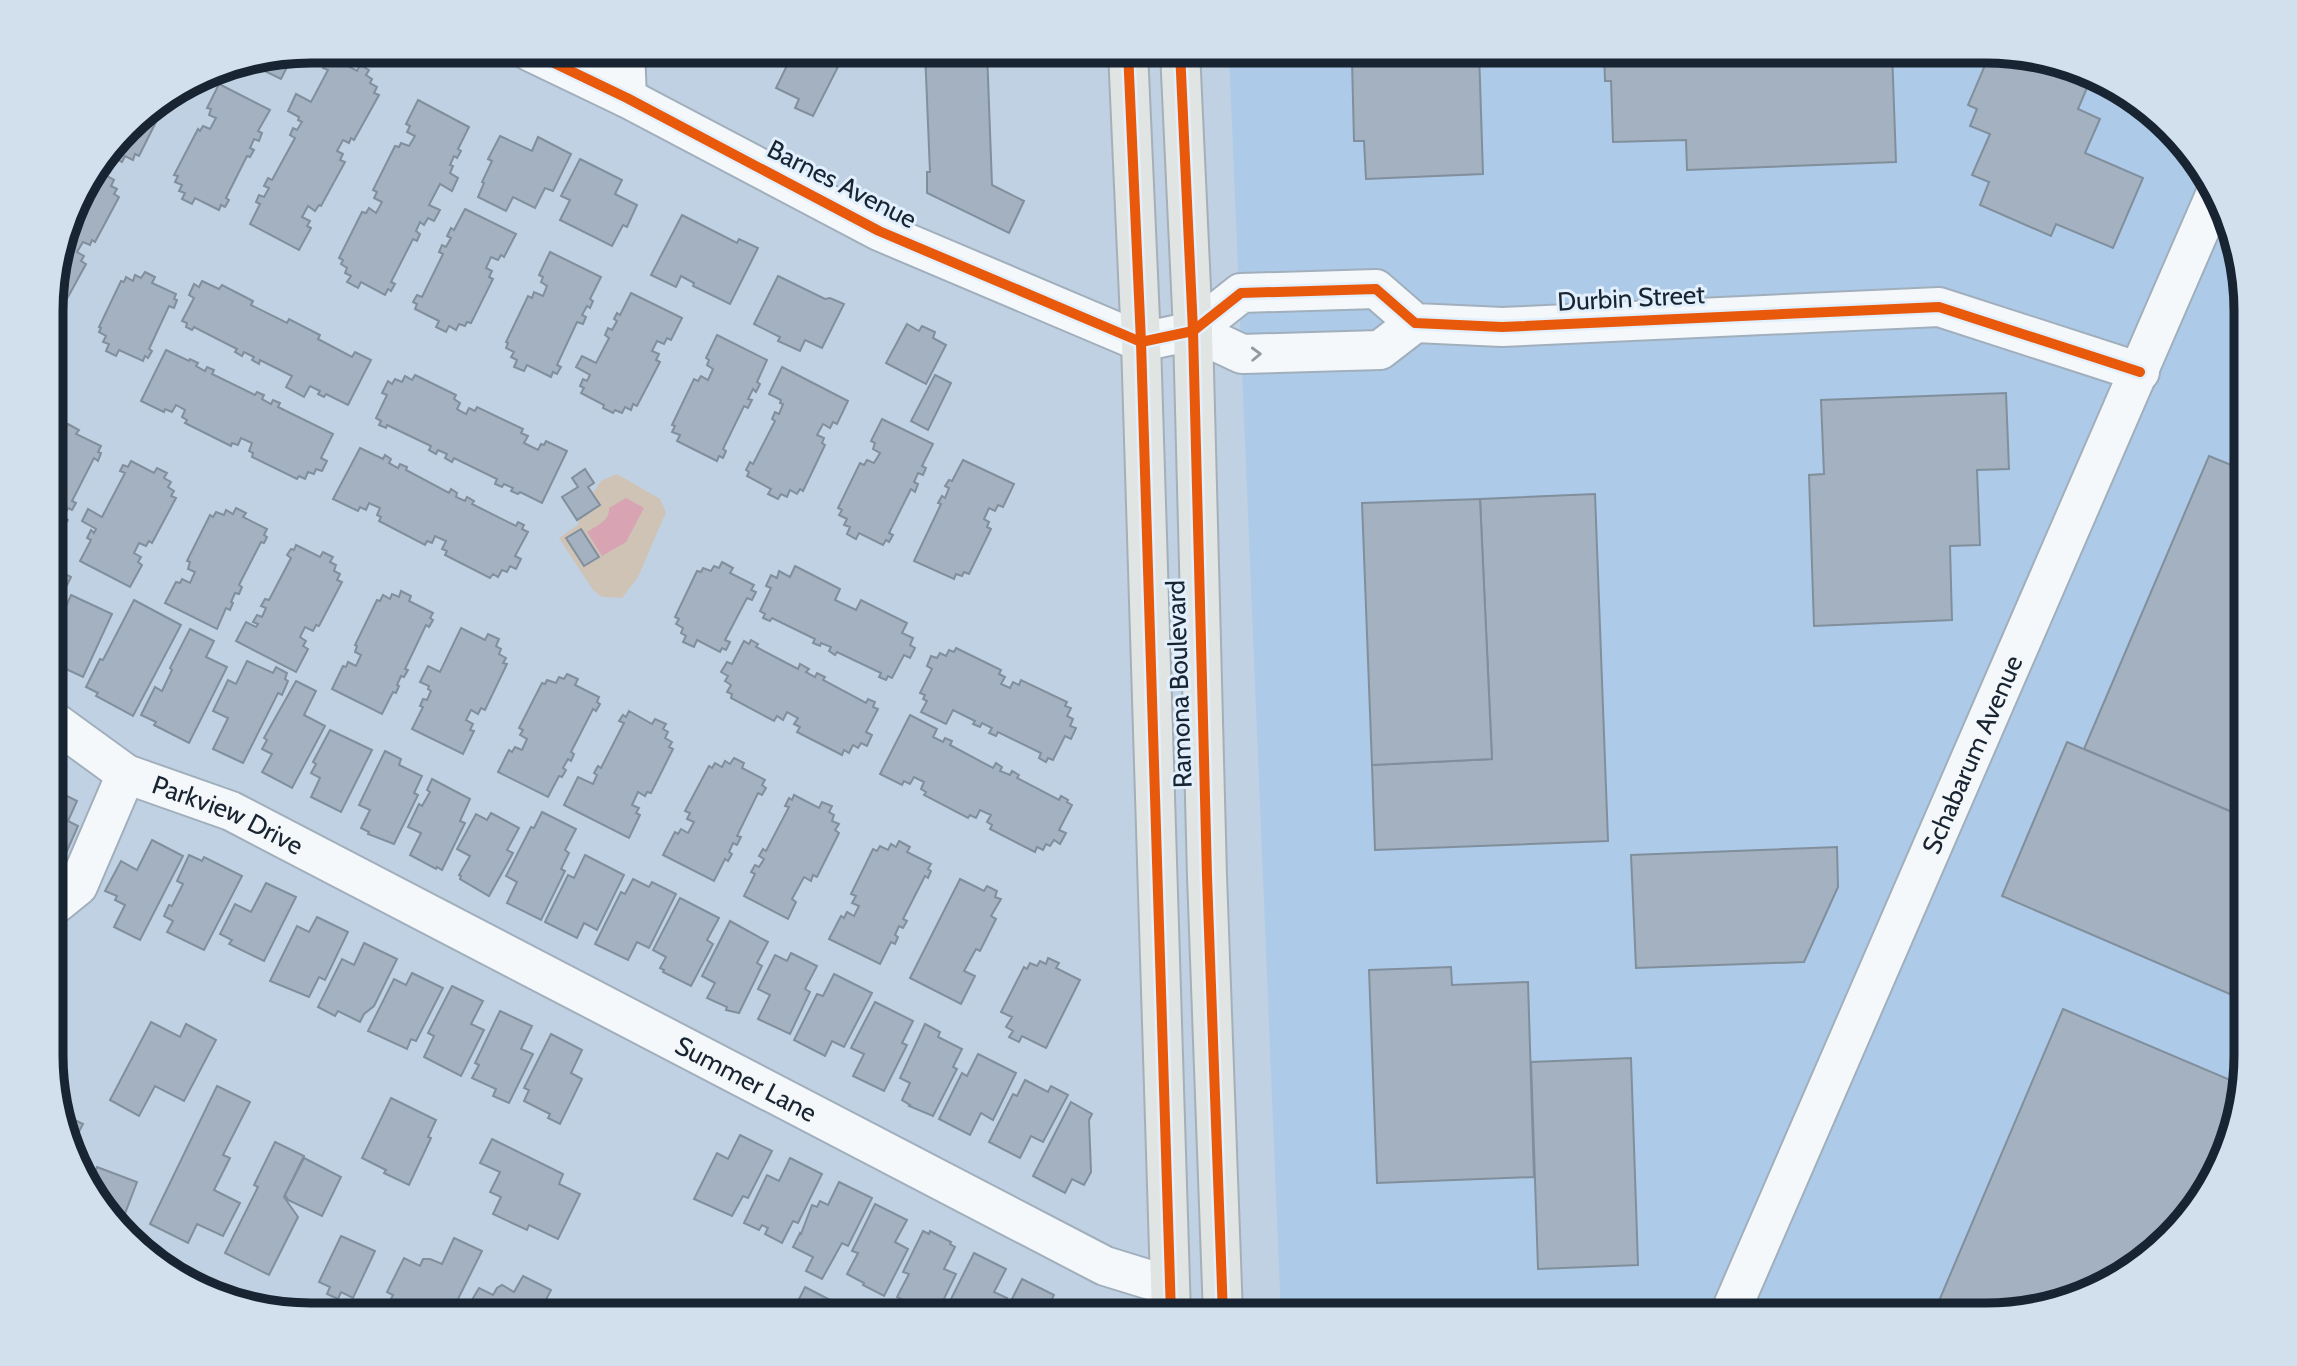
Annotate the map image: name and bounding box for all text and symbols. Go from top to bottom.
street label: Barnes Avenue [762,133,922,235]
street label: Durbin Street [1556,278,1706,318]
one-way arrow [1251,346,1262,361]
street label: Ramona Boulevard [1159,579,1199,789]
street label: Schabarum Avenue [1915,650,2029,859]
street label: Parkview Drive [148,769,309,862]
street label: Summer Lane [670,1029,822,1129]

